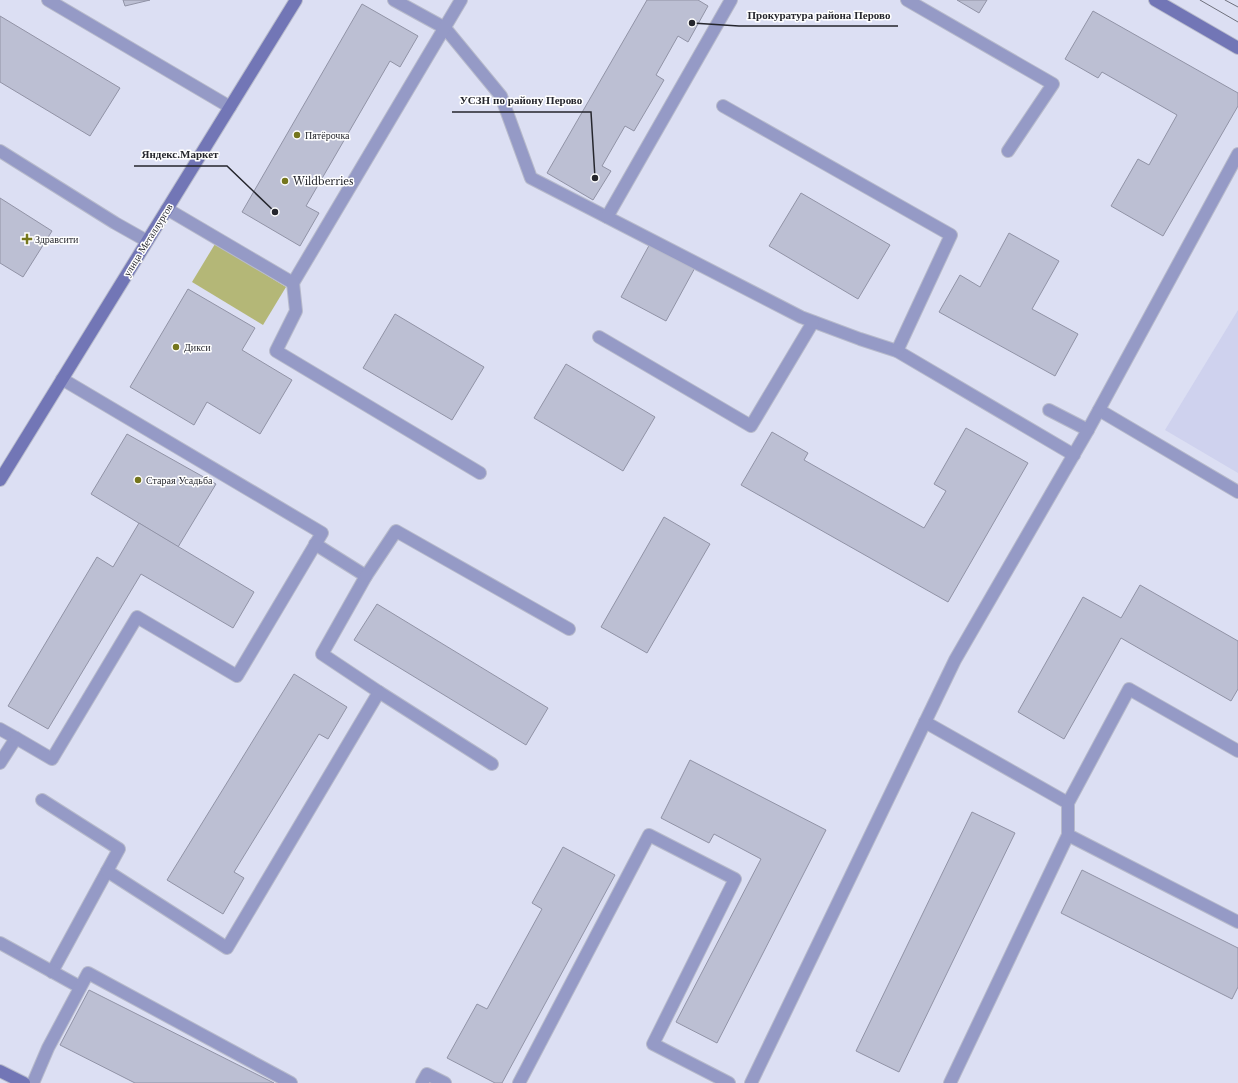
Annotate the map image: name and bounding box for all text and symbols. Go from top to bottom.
callout: Прокуратура района Перово [739,3,898,26]
text: Прокуратура района Перово [748,8,891,22]
callout: УСЗН по району Перово [452,89,591,112]
text: УСЗН по району Перово [460,93,583,107]
place label: Пятёрочка [305,129,350,142]
marker: Пятёрочка [292,130,302,140]
callout: Яндекс.Маркет [134,143,227,166]
text: Яндекс.Маркет [142,147,219,161]
place label: Wildberries [292,175,354,188]
marker: Wildberries [280,176,290,186]
street label: улица Металлургов [120,201,176,279]
place label: Здравсити [35,233,79,246]
marker: Здравсити [22,234,32,244]
place label: Дикси [184,341,211,354]
marker: Дикси [171,342,181,352]
place label: Старая Усадьба [146,474,213,487]
marker: Старая Усадьба [133,475,143,485]

